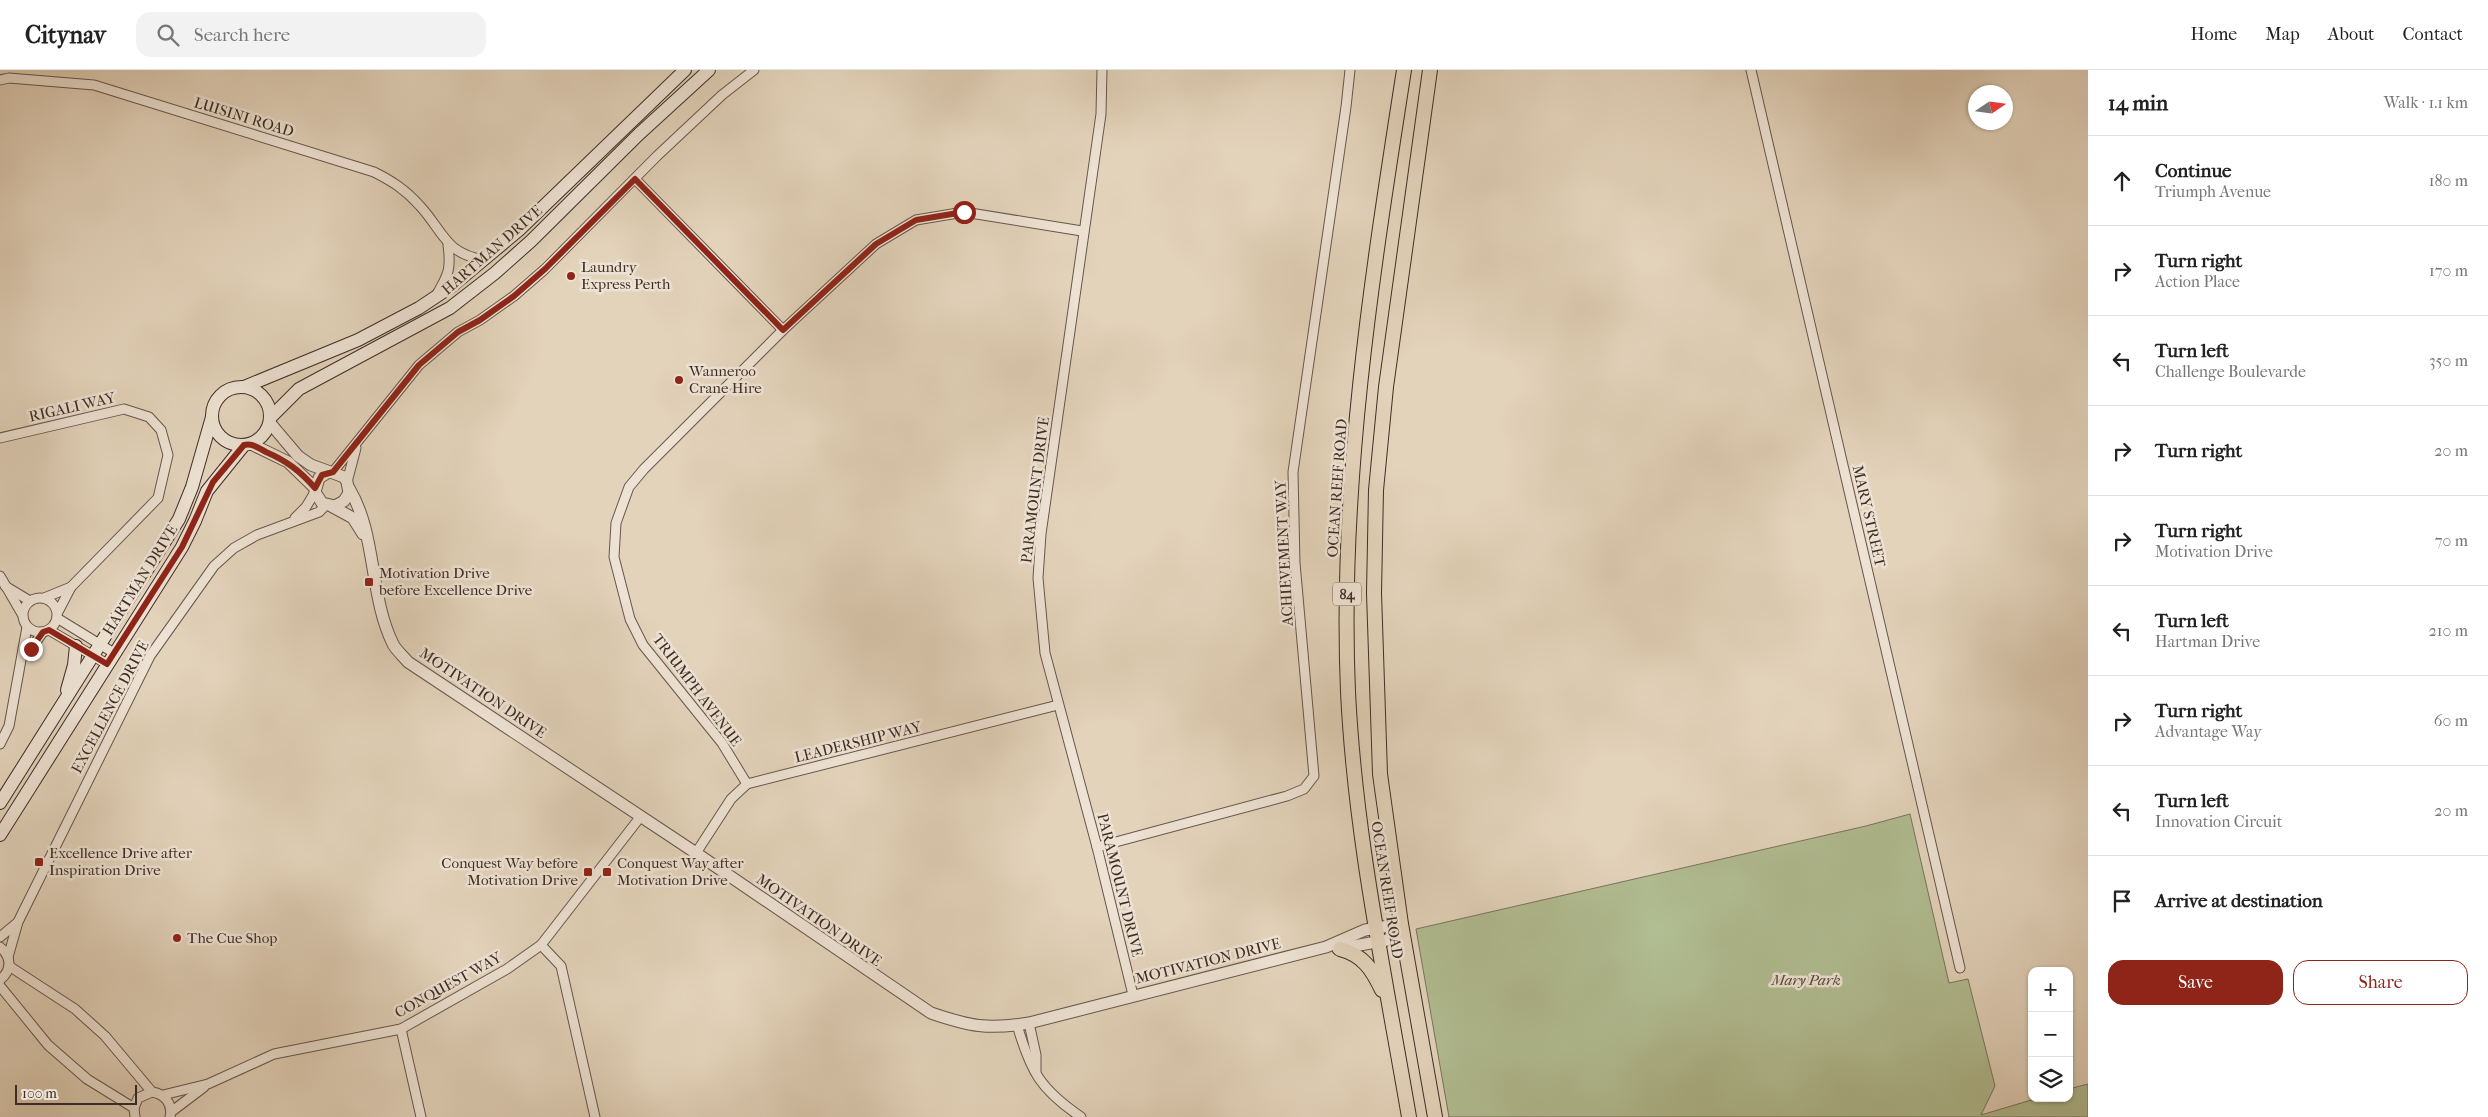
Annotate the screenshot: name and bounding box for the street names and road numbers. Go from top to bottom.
street label: LUISINI ROAD [192,93,296,141]
street label: HARTMAN DRIVE [438,202,546,298]
street label: RIGALI WAY [27,388,118,426]
street label: PARAMOUNT DRIVE [1017,416,1053,564]
street label: OCEAN REEF ROAD [1323,418,1351,558]
street label: MARY STREET [1849,463,1890,570]
street label: ACHIEVEMENT WAY [1271,479,1297,627]
street label: HARTMAN DRIVE [99,521,181,639]
road number: 84 [1333,582,1361,606]
street label: TRIUMPH AVENUE [649,630,745,750]
street label: EXCELLENCE DRIVE [67,638,153,776]
street label: MOTIVATION DRIVE [416,644,550,742]
street label: LEADERSHIP WAY [793,717,924,766]
street label: PARAMOUNT DRIVE [1093,811,1147,959]
street label: OCEAN REEF ROAD [1367,820,1407,960]
street label: MOTIVATION DRIVE [753,870,885,970]
street label: MOTIVATION DRIVE [1134,934,1282,988]
street label: CONQUEST WAY [391,948,505,1022]

